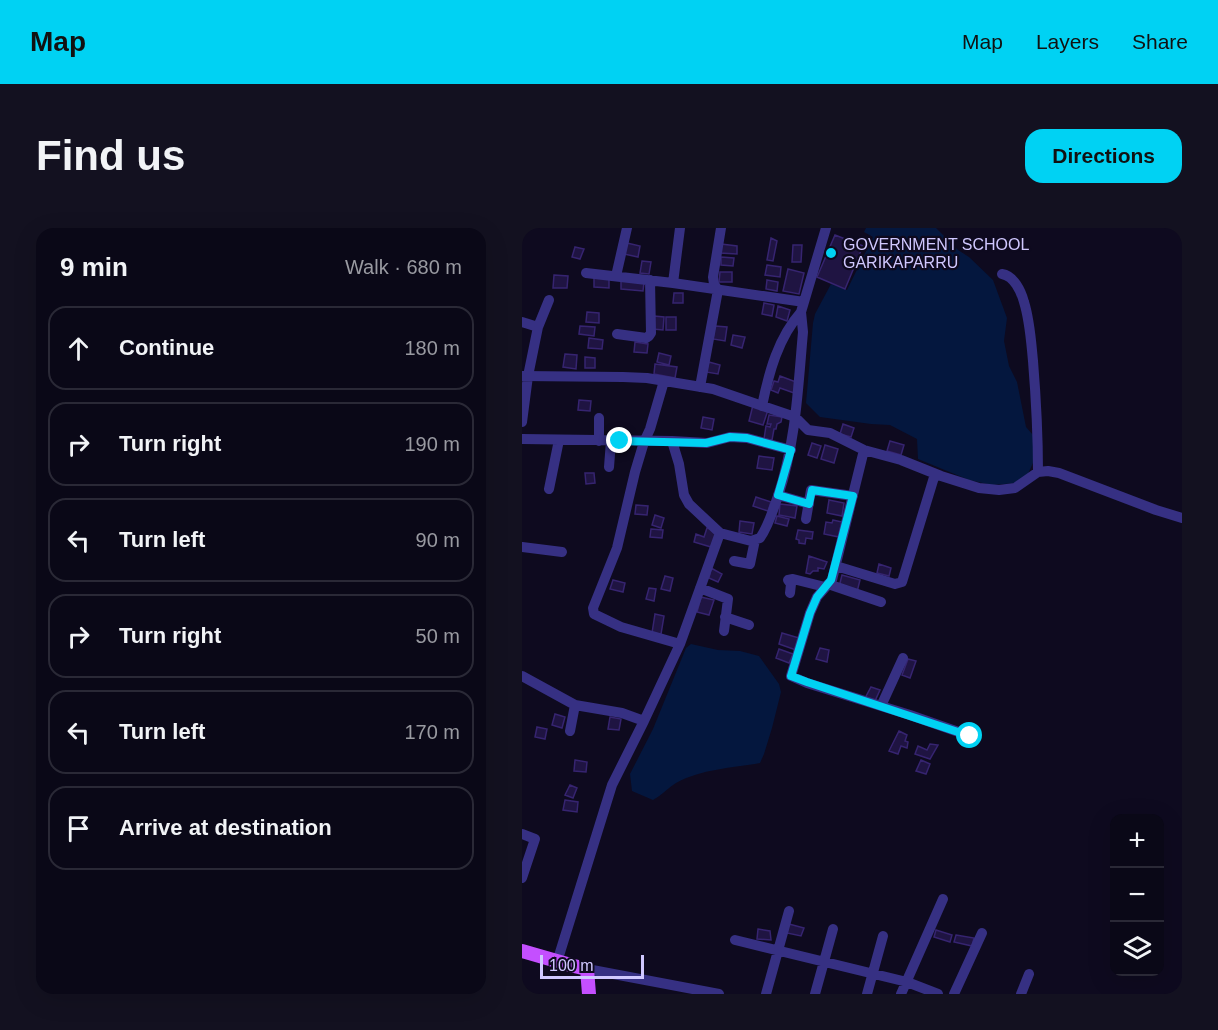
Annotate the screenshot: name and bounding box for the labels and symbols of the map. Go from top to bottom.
place label: GOVERNMENT SCHOOL GARIKAPARRU [843,236,1030,271]
marker: GOVERNMENT SCHOOL GARIKAPARRU [824,246,838,260]
route end [606,427,632,453]
route start [956,722,982,748]
scale bar [540,952,644,980]

